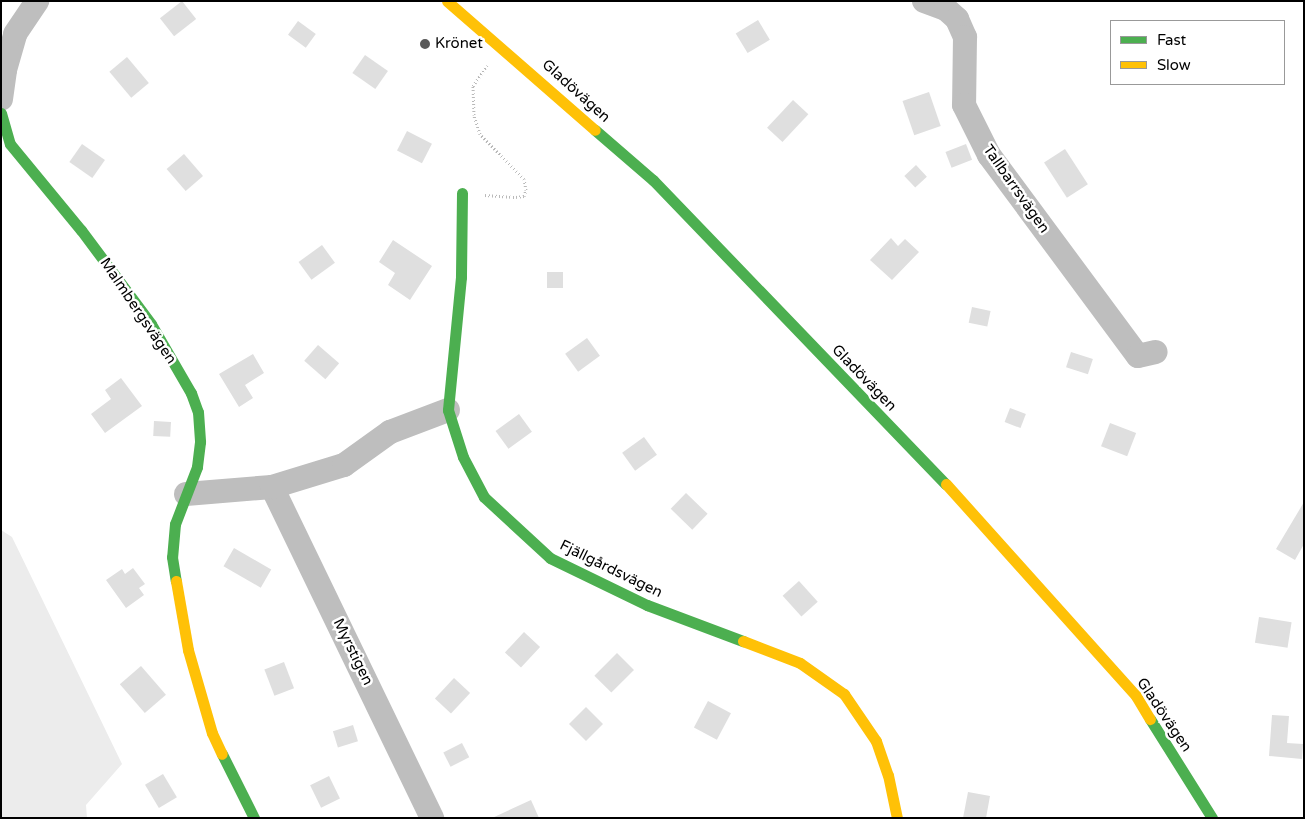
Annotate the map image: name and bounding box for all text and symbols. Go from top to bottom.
legend [1110,20,1285,85]
text: Fast [1157,31,1186,49]
place label: Krönet [435,35,483,53]
marker: Krönet [419,38,431,50]
street label: Gladövägen [538,56,614,126]
text: Slow [1157,56,1191,74]
street label: Tallbarrsvägen [979,141,1053,237]
street label: Malmbergsvägen [96,255,180,367]
street label: Gladövägen [828,341,900,415]
street label: Fjällgårdsvägen [557,536,665,602]
street label: Myrstigen [329,616,377,688]
street label: Gladövägen [1133,675,1195,755]

